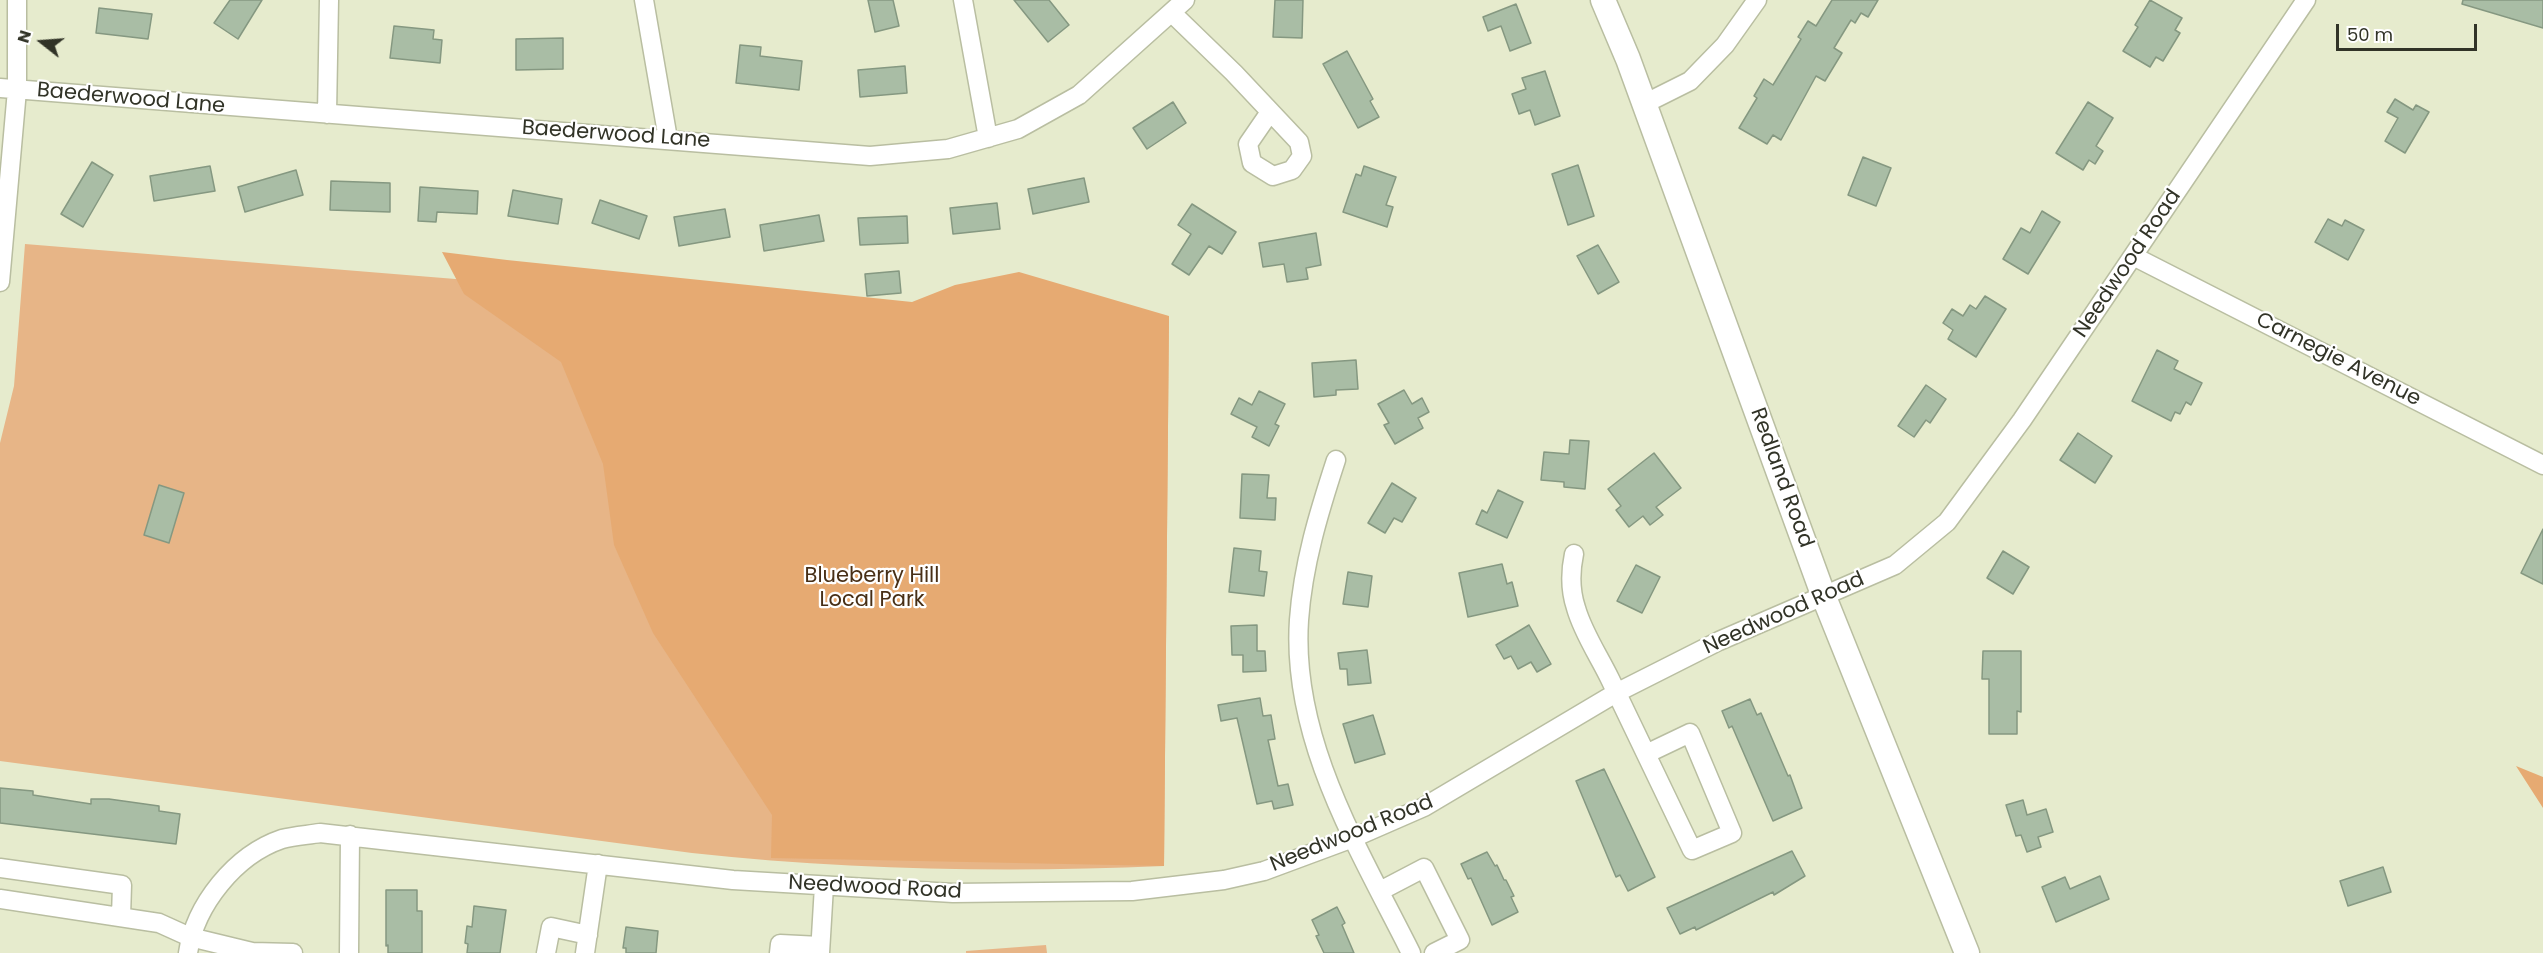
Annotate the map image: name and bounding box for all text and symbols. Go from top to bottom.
north arrow [12,12,72,72]
scale bar [2339,12,2480,50]
text: 50 m [2347,22,2393,47]
text: N [12,27,37,46]
street label: Baederwood Lane [36,78,226,120]
street label: Baederwood Lane [521,116,711,154]
street label: Needwood Road [2069,185,2187,343]
street label: Carnegie Avenue [2251,308,2425,412]
street label: Redland Road [1744,405,1818,551]
park label: Blueberry Hill Local Park [805,564,939,614]
street label: Needwood Road [1700,567,1868,661]
street label: Needwood Road [1267,790,1437,878]
street label: Needwood Road [788,871,962,905]

